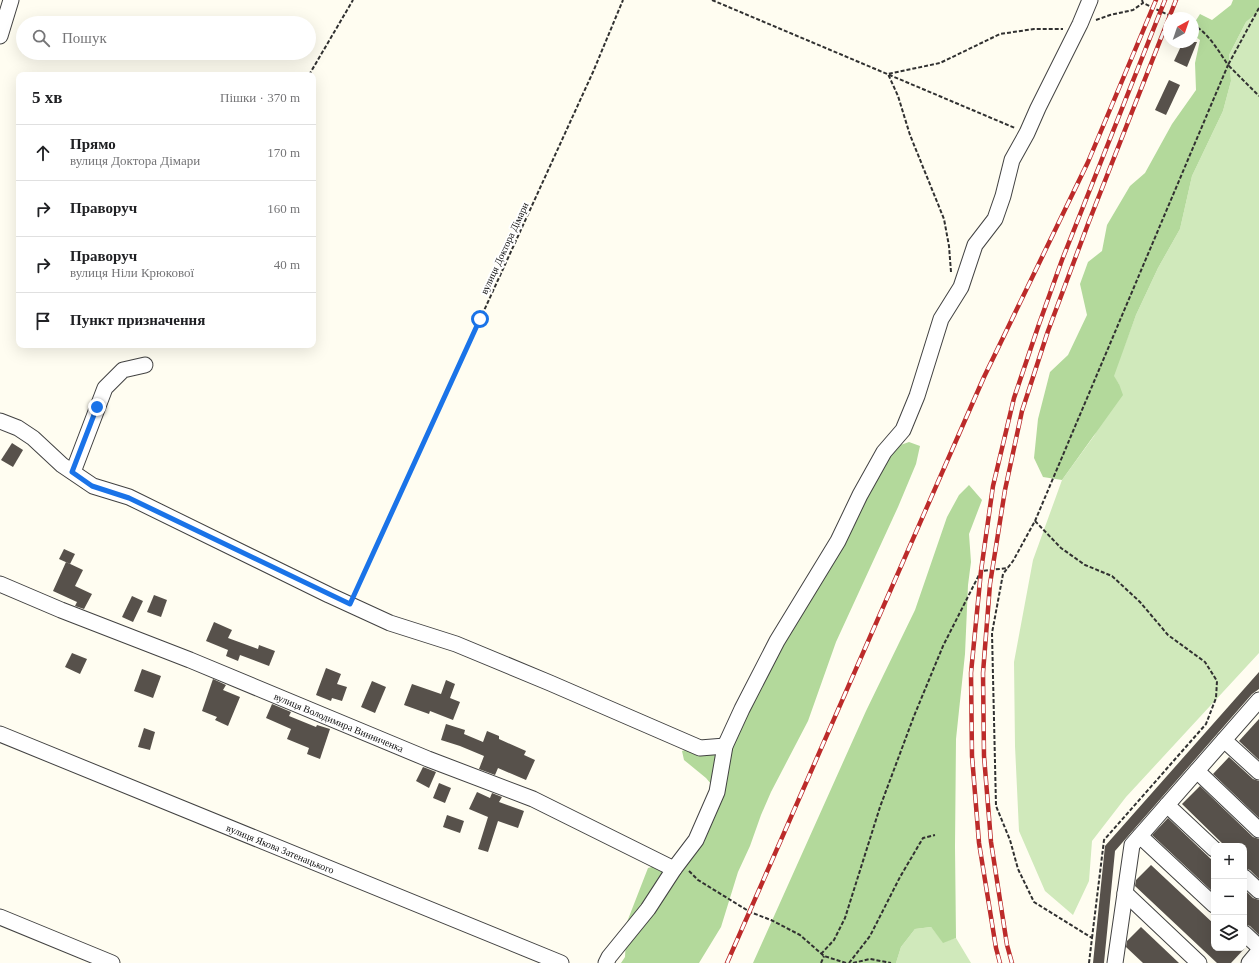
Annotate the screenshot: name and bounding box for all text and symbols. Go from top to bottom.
north arrow [1163,12,1199,48]
search box [16,16,316,60]
icon: search [30,27,52,49]
text: Пошук [62,30,107,46]
text: 5 хв [32,88,62,107]
text: Пішки · 370 m [220,90,300,105]
text: Прямо [70,136,116,152]
icon: ahead [32,142,54,164]
text: 170 m [267,145,300,160]
text: вулиця Доктора Дімари [70,153,200,168]
icon: right [32,198,54,220]
text: Праворуч [70,200,137,216]
street label: вулиця Доктора Дімари [478,200,531,296]
text: 160 m [267,201,300,216]
text: Праворуч [70,248,137,264]
icon: right [32,254,54,276]
text: 40 m [274,257,300,272]
text: вулиця Ніли Крюкової [70,265,194,280]
icon: arrive [32,310,54,332]
route start [471,310,489,328]
text: Пункт призначення [70,312,205,328]
route end [88,398,106,416]
street label: вулиця Володимира Винниченка [272,691,406,754]
street label: вулиця Якова Затенацького [225,822,336,876]
map controls [1211,843,1247,951]
button: + [1211,843,1247,879]
button: − [1211,879,1247,915]
button: layers [1211,915,1247,951]

